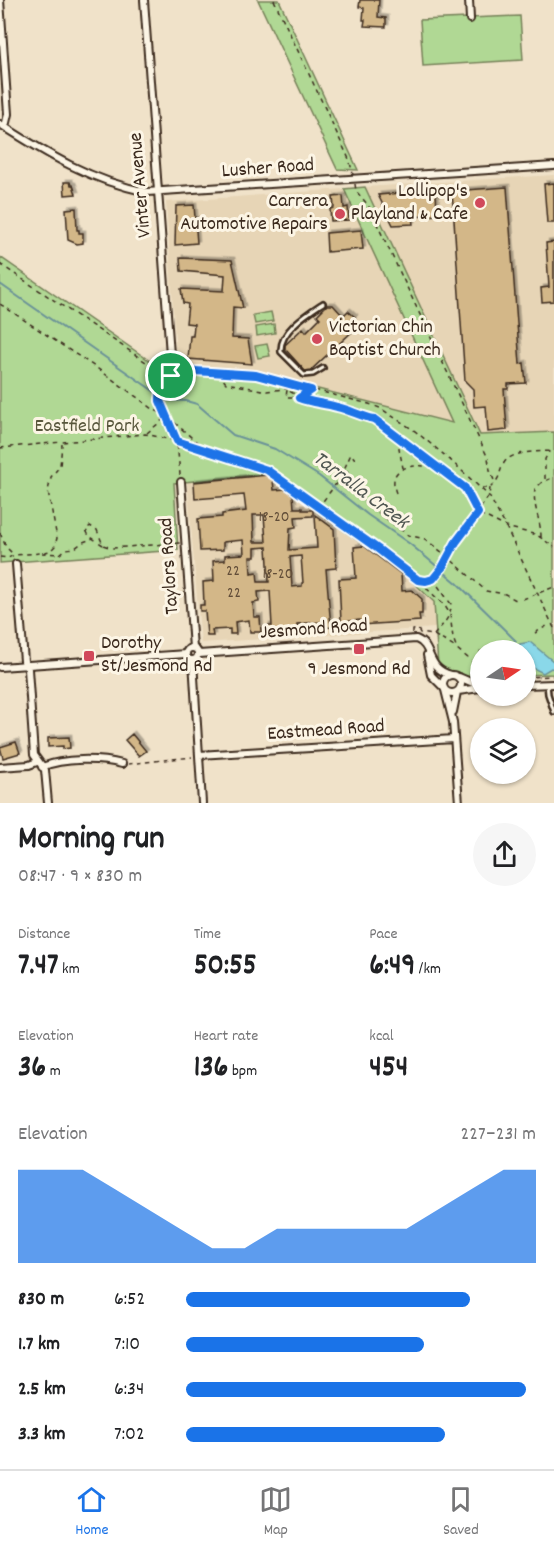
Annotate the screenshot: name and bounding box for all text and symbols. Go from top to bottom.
street label: Vinter Avenue [122,131,160,239]
street label: Lusher Road [221,152,315,186]
place label: Lollipop's Playland & Cafe [351,178,468,229]
place label: Carrera Automotive Repairs [180,188,329,239]
marker: Lollipop's Playland & Cafe [473,196,487,210]
marker: Carrera Automotive Repairs [333,207,347,221]
place label: Victorian Chin Baptist Church [329,314,441,365]
marker: Victorian Chin Baptist Church [310,332,324,346]
pin [145,350,196,401]
icon: arrive [154,359,187,392]
park label: Eastfield Park [34,413,140,441]
water label: Tarralla Creek [306,445,416,539]
house number: 18-20 [258,506,290,529]
street label: Taylors Road [153,517,187,615]
house number: 22 [226,560,240,583]
house number: 18-20 [262,563,294,586]
house number: 22 [227,582,241,605]
street label: Jesmond Road [259,612,369,648]
place label: Dorothy St/Jesmond Rd [101,630,212,681]
north arrow [470,640,536,706]
map controls [470,640,536,784]
marker: 9 Jesmond Rd [352,642,366,656]
marker: Dorothy St/Jesmond Rd [82,649,96,663]
place label: 9 Jesmond Rd [307,656,411,684]
street label: Eastmead Road [266,713,386,749]
button: layers [470,718,536,784]
text: Morning run [18,817,165,864]
button: share [473,823,536,886]
text: 08:47 · 9 × 830 m [18,863,142,891]
text: Distance [18,923,70,946]
text: Time [194,923,221,946]
text: Pace [369,923,398,946]
text: 7.47 [18,946,58,989]
text: 50:55 [194,946,257,989]
text: 6:49 [369,946,415,989]
text: km [58,958,80,981]
text: /km [415,958,441,981]
text: Elevation [18,1025,74,1048]
text: Heart rate [194,1025,258,1048]
text: kcal [369,1025,394,1048]
text: 36 [18,1048,46,1091]
text: 136 [194,1048,228,1091]
text: 454 [369,1048,408,1091]
text: m [46,1060,61,1083]
text: bpm [228,1060,257,1083]
text: Elevation [18,1121,88,1149]
text: 227–231 m [461,1121,536,1149]
text: 830 m [18,1286,64,1314]
text: 6:52 [114,1286,145,1314]
text: 1.7 km [18,1331,60,1359]
text: 7:10 [114,1331,140,1359]
text: 2.5 km [18,1376,66,1404]
text: 6:34 [114,1376,144,1404]
text: 3.3 km [18,1421,66,1449]
text: 7:02 [114,1421,145,1449]
tab: Home [75,1483,109,1542]
tab: Map [259,1483,292,1542]
tab: Saved [443,1483,479,1542]

